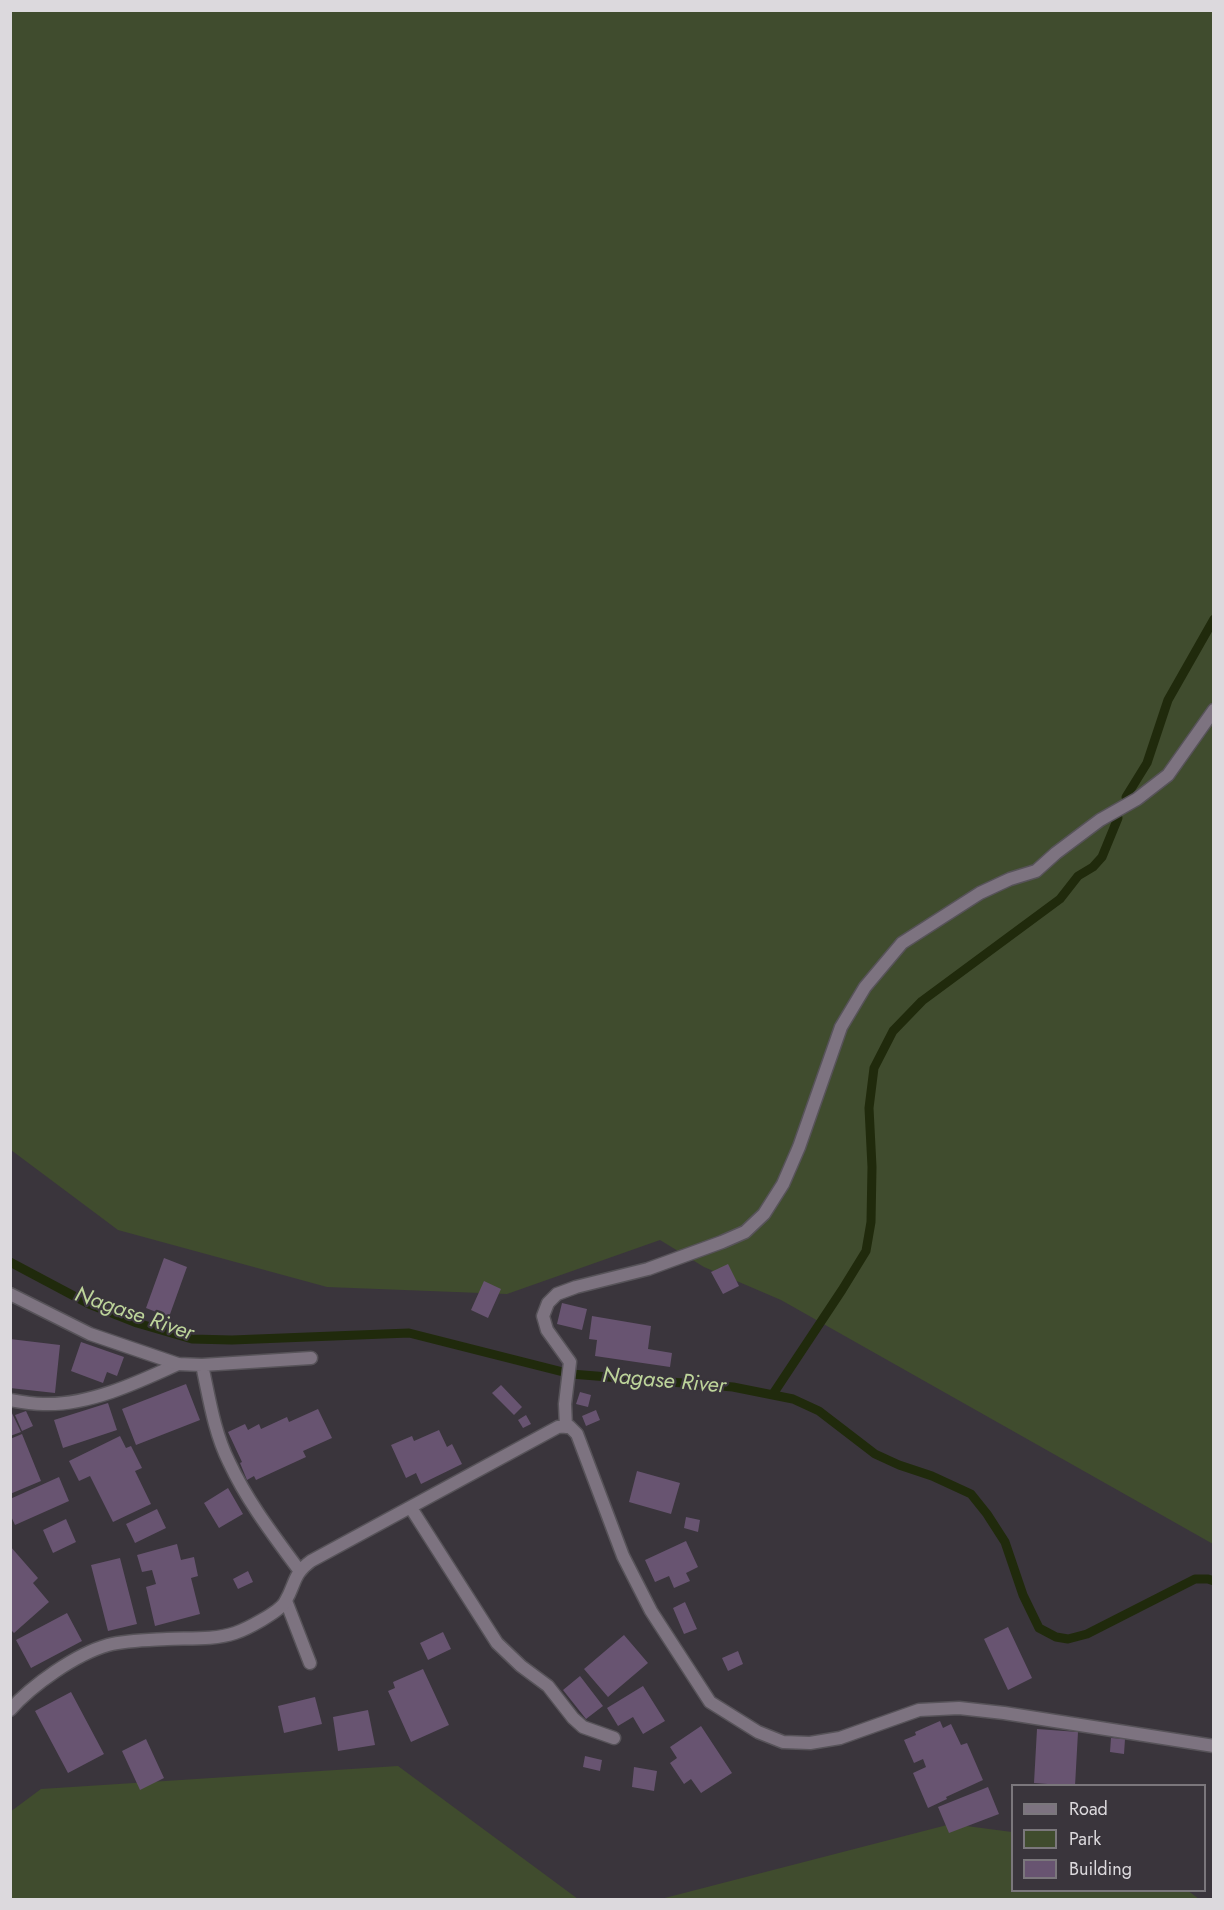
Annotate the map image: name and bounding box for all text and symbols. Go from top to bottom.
water label: Nagase River [71,1282,197,1348]
water label: Nagase River [601,1363,727,1401]
legend [1011,1784,1206,1892]
text: Road [1069,1796,1108,1822]
text: Park [1069,1826,1101,1852]
text: Building [1069,1856,1132,1882]

